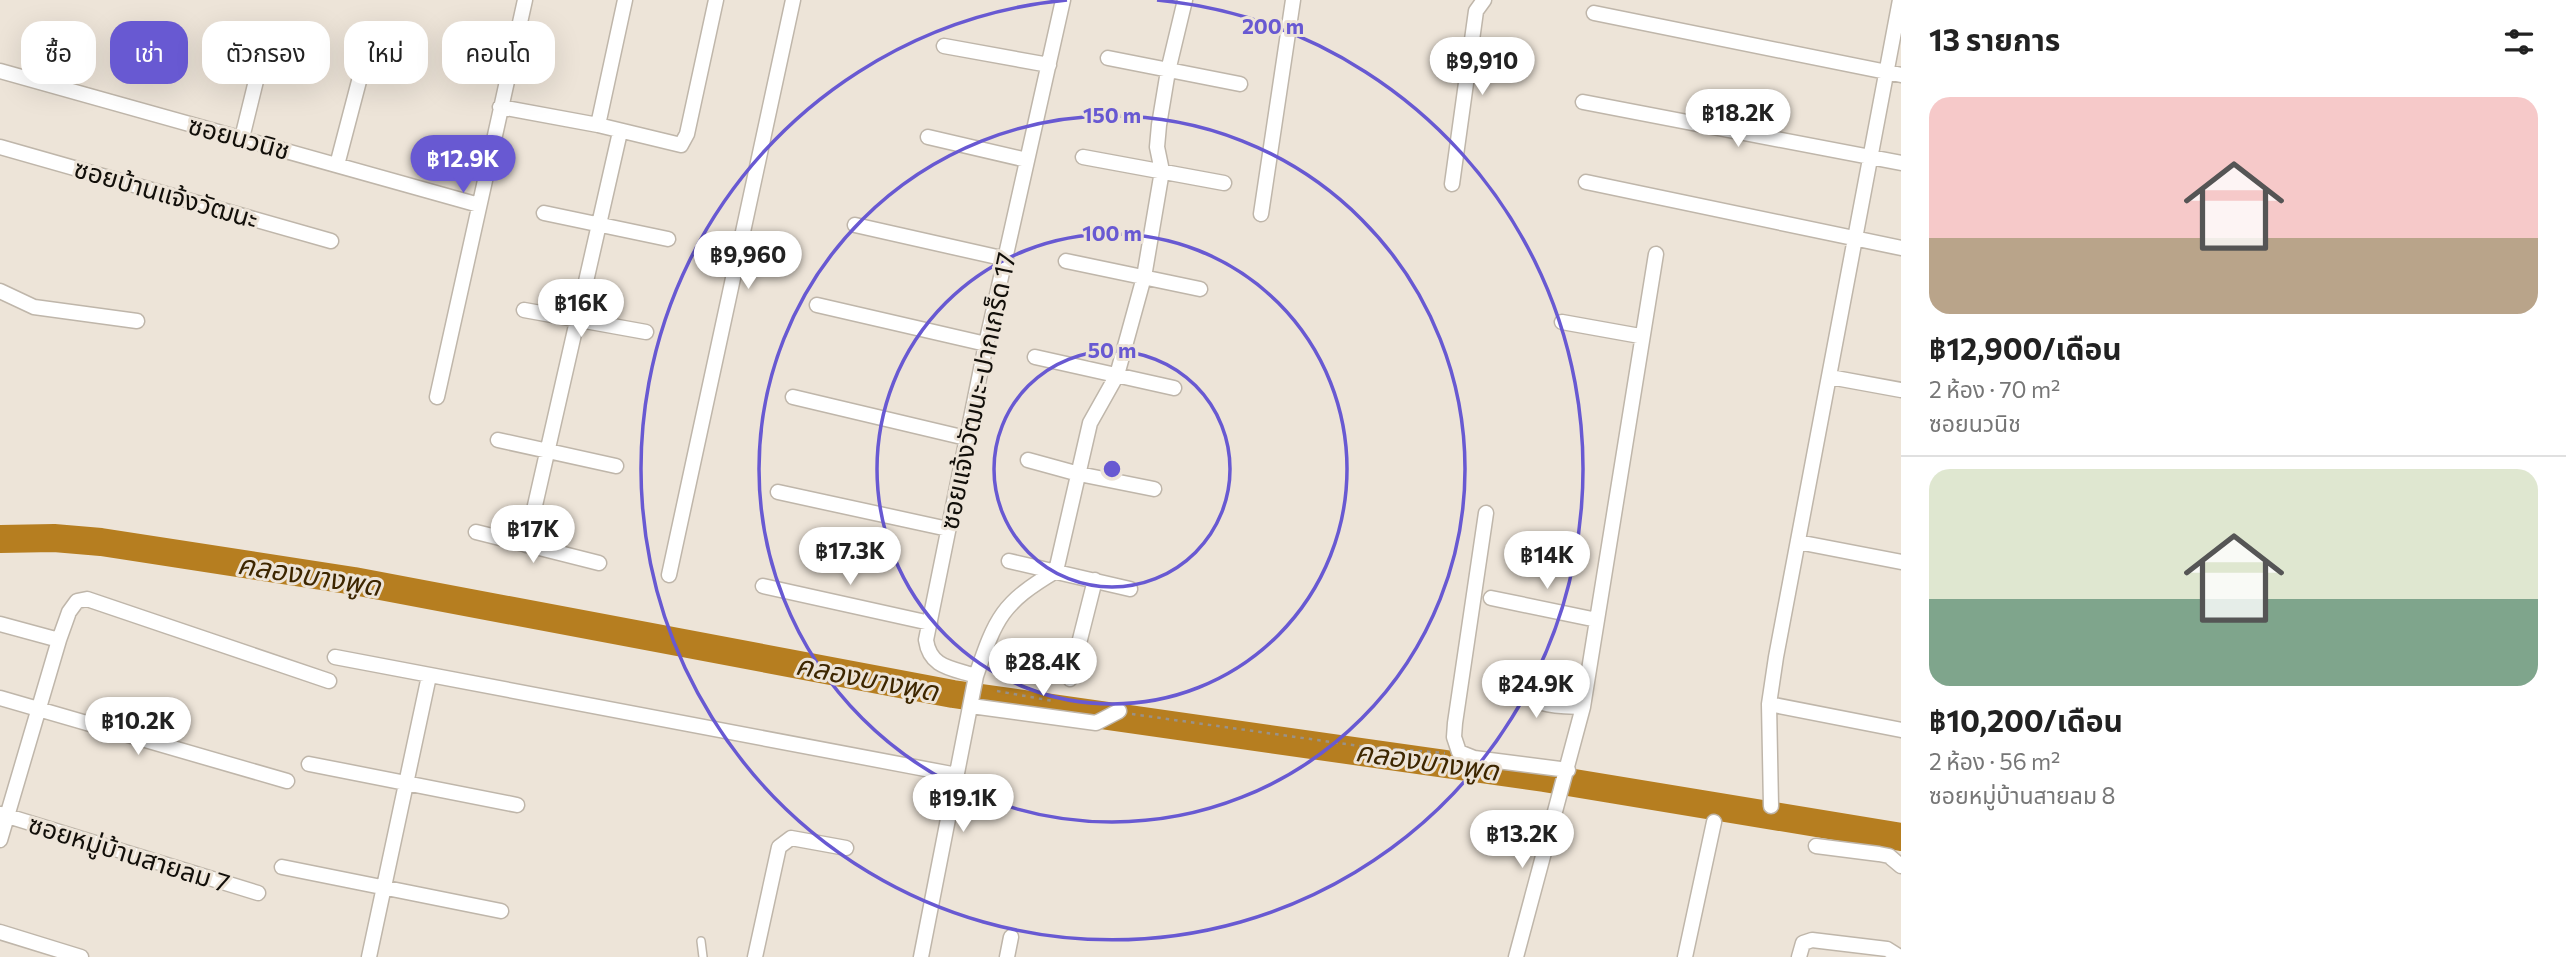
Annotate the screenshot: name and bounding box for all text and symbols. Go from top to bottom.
text: 200 m [1242,13,1304,38]
text: 13 รายการ [1929,20,2060,57]
chip: ซื้อ [21,21,96,84]
chip: เช่า [110,21,188,84]
chip: ตัวกรอง [202,21,330,84]
chip: ใหม่ [344,21,428,84]
chip: คอนโด [442,21,555,84]
icon: filters [2500,23,2538,61]
pin: ฿9,910 [1425,38,1539,97]
text: ฿9,910 [1446,46,1518,74]
pin: ฿18.2K [1681,90,1795,149]
text: ฿18.2K [1702,98,1774,126]
text: 150 m [1083,102,1141,127]
street label: ซอยนวนิช [185,108,294,165]
pin: ฿12.9K [406,136,520,195]
icon: home [2171,143,2297,269]
text: ฿12.9K [427,144,499,172]
street label: ซอยบ้านแจ้งวัฒนะ [71,151,262,234]
text: 100 m [1082,220,1142,245]
pin: ฿9,960 [691,232,805,291]
text: ฿9,960 [710,240,786,268]
street label: ซอยแจ้งวัฒนะ-ปากเกร็ด 17 [932,249,1021,532]
pin: ฿16K [540,280,622,339]
text: ฿16K [554,288,608,316]
text: ฿12,900/เดือน [1929,329,2122,366]
text: 50 m [1088,337,1136,362]
text: 2 ห้อง · 70 m² [1929,375,2060,403]
text: ซอยนวนิช [1929,409,2021,437]
centre of rings [1100,457,1124,481]
pin: ฿17K [492,505,574,565]
text: ฿17K [507,514,559,542]
icon: home [2171,515,2297,641]
pin: ฿17.3K [793,528,907,587]
pin: ฿14K [1506,532,1588,591]
text: ฿17.3K [815,536,885,564]
text: ฿14K [1520,540,1574,568]
water label: คลองบางพูด [235,546,384,604]
pin: ฿28.4K [986,638,1100,698]
water label: คลองบางพูด [793,647,942,710]
text: ฿28.4K [1005,647,1081,675]
pin: ฿24.9K [1479,660,1593,720]
text: ฿24.9K [1498,669,1574,697]
pin: ฿10.2K [81,698,195,757]
text: ฿10,200/เดือน [1929,701,2123,738]
text: ฿10.2K [101,706,175,734]
water label: คลองบางพูด [1353,733,1502,789]
text: 2 ห้อง · 56 m² [1929,747,2060,775]
pin: ฿19.1K [906,774,1020,834]
text: ซอยหมู่บ้านสายลม 8 [1929,781,2115,809]
text: ฿19.1K [929,783,997,811]
street label: ซอยหมู่บ้านสายลม 7 [25,807,234,900]
pin: ฿13.2K [1465,810,1579,870]
text: ฿13.2K [1486,819,1558,847]

